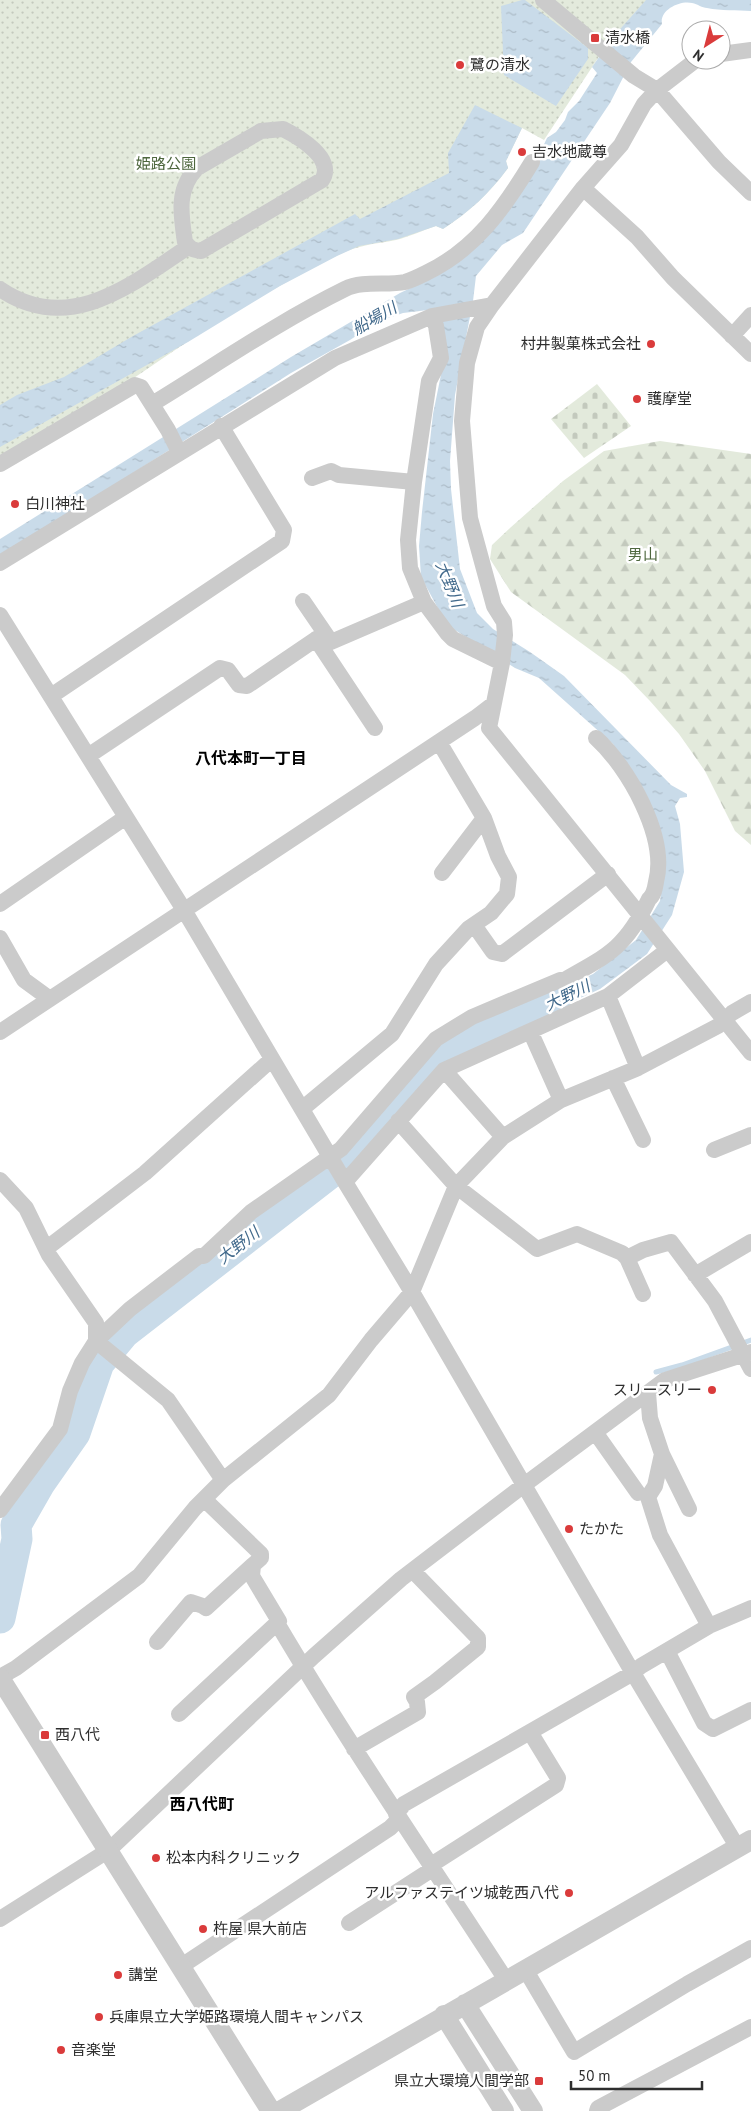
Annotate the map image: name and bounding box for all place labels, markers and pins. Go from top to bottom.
place label: 清水橋 [605,28,650,47]
marker: 清水橋 [589,32,601,44]
place label: 鷺の清水 [470,55,530,74]
marker: 鷺の清水 [454,59,466,71]
place label: 吉水地蔵尊 [532,142,607,161]
marker: 吉水地蔵尊 [516,146,528,158]
place label: 村井製菓株式会社 [521,334,641,353]
marker: 村井製菓株式会社 [645,338,657,350]
place label: 護摩堂 [647,389,692,408]
marker: 護摩堂 [631,393,643,405]
place label: 白川神社 [25,494,85,513]
marker: 白川神社 [9,498,21,510]
place label: スリースリー [613,1380,702,1399]
marker: スリースリー [706,1384,718,1396]
place label: たかた [579,1519,624,1538]
marker: たかた [563,1523,575,1535]
place label: 西八代 [55,1725,100,1744]
marker: 西八代 [39,1729,51,1741]
place label: 松本内科クリニック [166,1848,301,1867]
marker: 松本内科クリニック [150,1852,162,1864]
place label: アルファステイツ城乾西八代 [364,1883,559,1902]
marker: アルファステイツ城乾西八代 [563,1887,575,1899]
place label: 杵屋 県大前店 [213,1919,307,1938]
marker: 杵屋 県大前店 [197,1923,209,1935]
place label: 講堂 [128,1965,158,1984]
marker: 講堂 [112,1969,124,1981]
place label: 兵庫県立大学姫路環境人間キャンパス [109,2007,364,2026]
marker: 兵庫県立大学姫路環境人間キャンパス [93,2011,105,2023]
place label: 音楽堂 [71,2040,116,2059]
marker: 音楽堂 [55,2044,67,2056]
place label: 県立大環境人間学部 [394,2071,529,2090]
marker: 県立大環境人間学部 [533,2075,545,2087]

